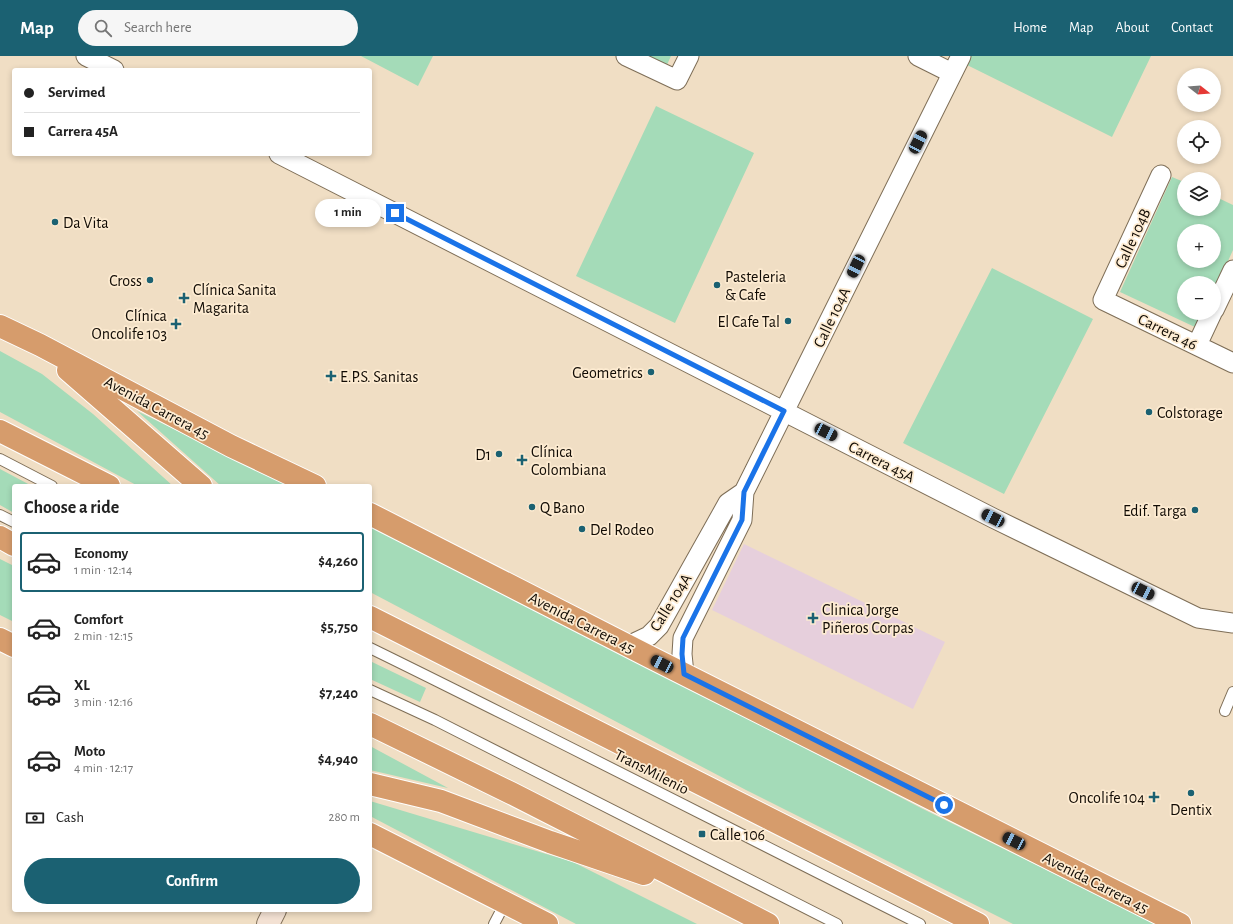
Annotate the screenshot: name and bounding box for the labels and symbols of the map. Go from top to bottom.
north arrow [1177,68,1221,112]
car [907,129,929,155]
callout: 1 min [315,199,381,227]
route end [386,204,404,222]
street label: Calle 104B [1112,206,1154,271]
place label: Da Vita [63,215,109,231]
marker: Da Vita [50,217,60,227]
car [845,253,867,279]
place label: Pasteleria & Cafe [725,269,786,303]
place label: Cross [109,273,142,289]
marker: Cross [145,275,155,285]
marker: Pasteleria & Cafe [712,280,722,290]
place label: Clínica Sanita Magarita [193,282,276,316]
street label: Calle 104A [811,285,853,350]
marker: Clínica Sanita Magarita [178,292,190,304]
place label: Clínica Oncolife 103 [92,308,167,342]
street label: Carrera 46 [1136,311,1200,353]
place label: El Cafe Tal [717,314,780,330]
marker: El Cafe Tal [783,316,793,326]
marker: Clínica Oncolife 103 [170,318,182,330]
place label: Geometrics [572,365,643,381]
marker: Geometrics [646,367,656,377]
place label: E.P.S. Sanitas [340,369,418,385]
marker: E.P.S. Sanitas [325,370,337,382]
street label: Avenida Carrera 45 [102,374,211,442]
place label: Colstorage [1157,405,1223,421]
marker: Colstorage [1144,407,1154,417]
car [813,421,839,443]
street label: Carrera 45A [846,438,917,485]
place label: Clínica Colombiana [531,444,606,478]
place label: D1 [475,447,491,463]
marker: D1 [494,449,504,459]
marker: Clínica Colombiana [516,454,528,466]
place label: Q Bano [540,500,585,517]
marker: Q Bano [527,502,537,512]
place label: Edif. Targa [1123,503,1187,519]
marker: Edif. Targa [1190,505,1200,515]
car [980,507,1006,529]
place label: Del Rodeo [590,522,654,538]
marker: Del Rodeo [577,524,587,534]
street label: Calle 104A [647,571,695,634]
car [1130,580,1156,602]
street label: Avenida Carrera 45 [526,589,637,656]
place label: Clinica Jorge Piñeros Corpas [822,602,914,636]
marker: Clinica Jorge Piñeros Corpas [807,612,819,624]
car [649,653,675,675]
street label: TransMilenio [612,746,691,797]
marker: Dentix [1186,788,1196,798]
place label: Oncolife 104 [1069,790,1145,806]
marker: Oncolife 104 [1148,791,1160,803]
route start [935,796,953,814]
place label: Dentix [1170,802,1212,818]
place label: Calle 106 [710,827,765,843]
marker: Calle 106 [697,829,707,839]
car [1001,830,1027,852]
street label: Avenida Carrera 45 [1040,849,1151,916]

